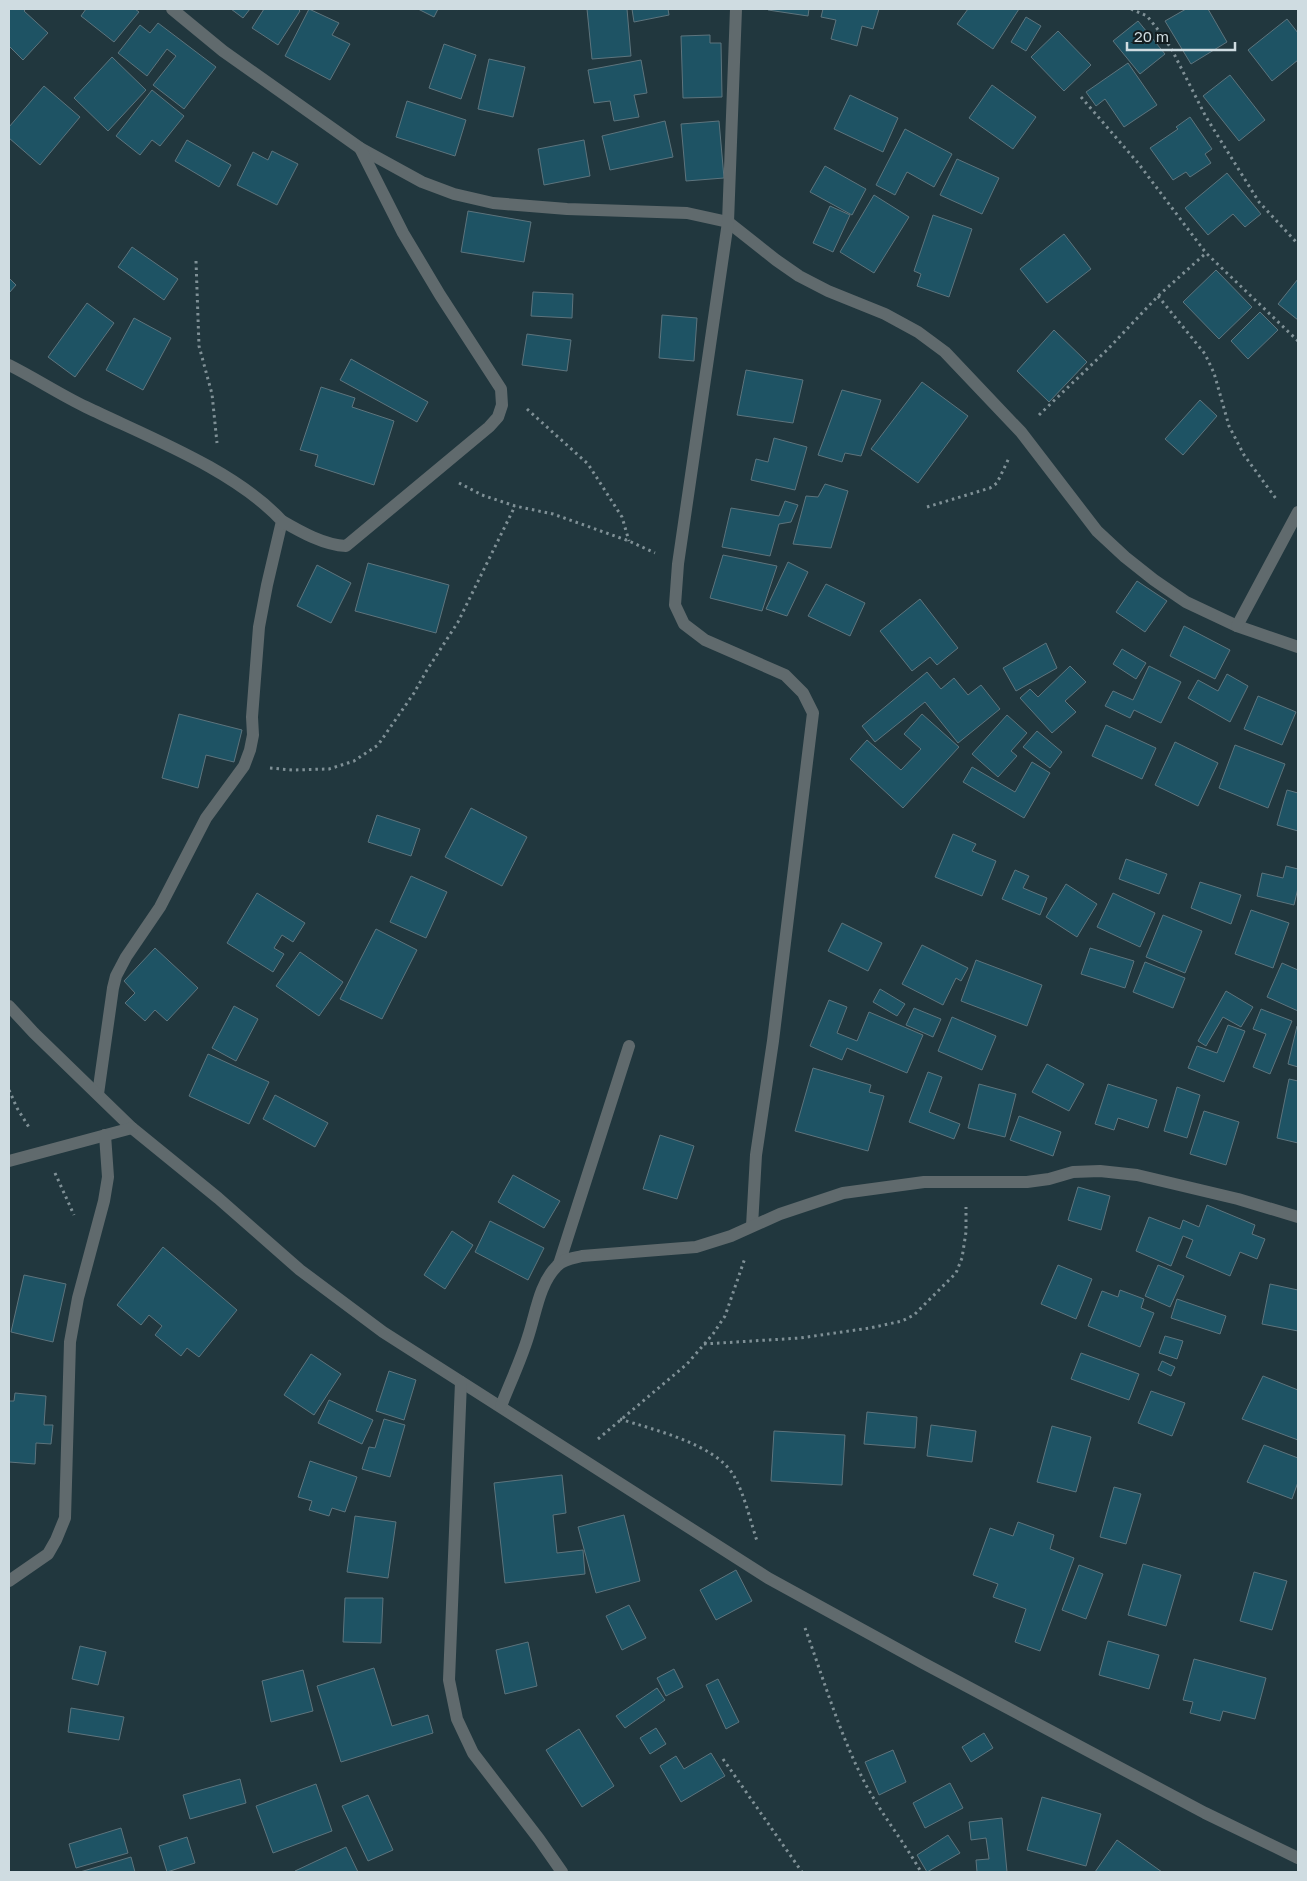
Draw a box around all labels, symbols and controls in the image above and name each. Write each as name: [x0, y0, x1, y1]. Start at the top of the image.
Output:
scale bar: [1127, 20, 1234, 52]
text: 20 m: [1134, 27, 1169, 45]

